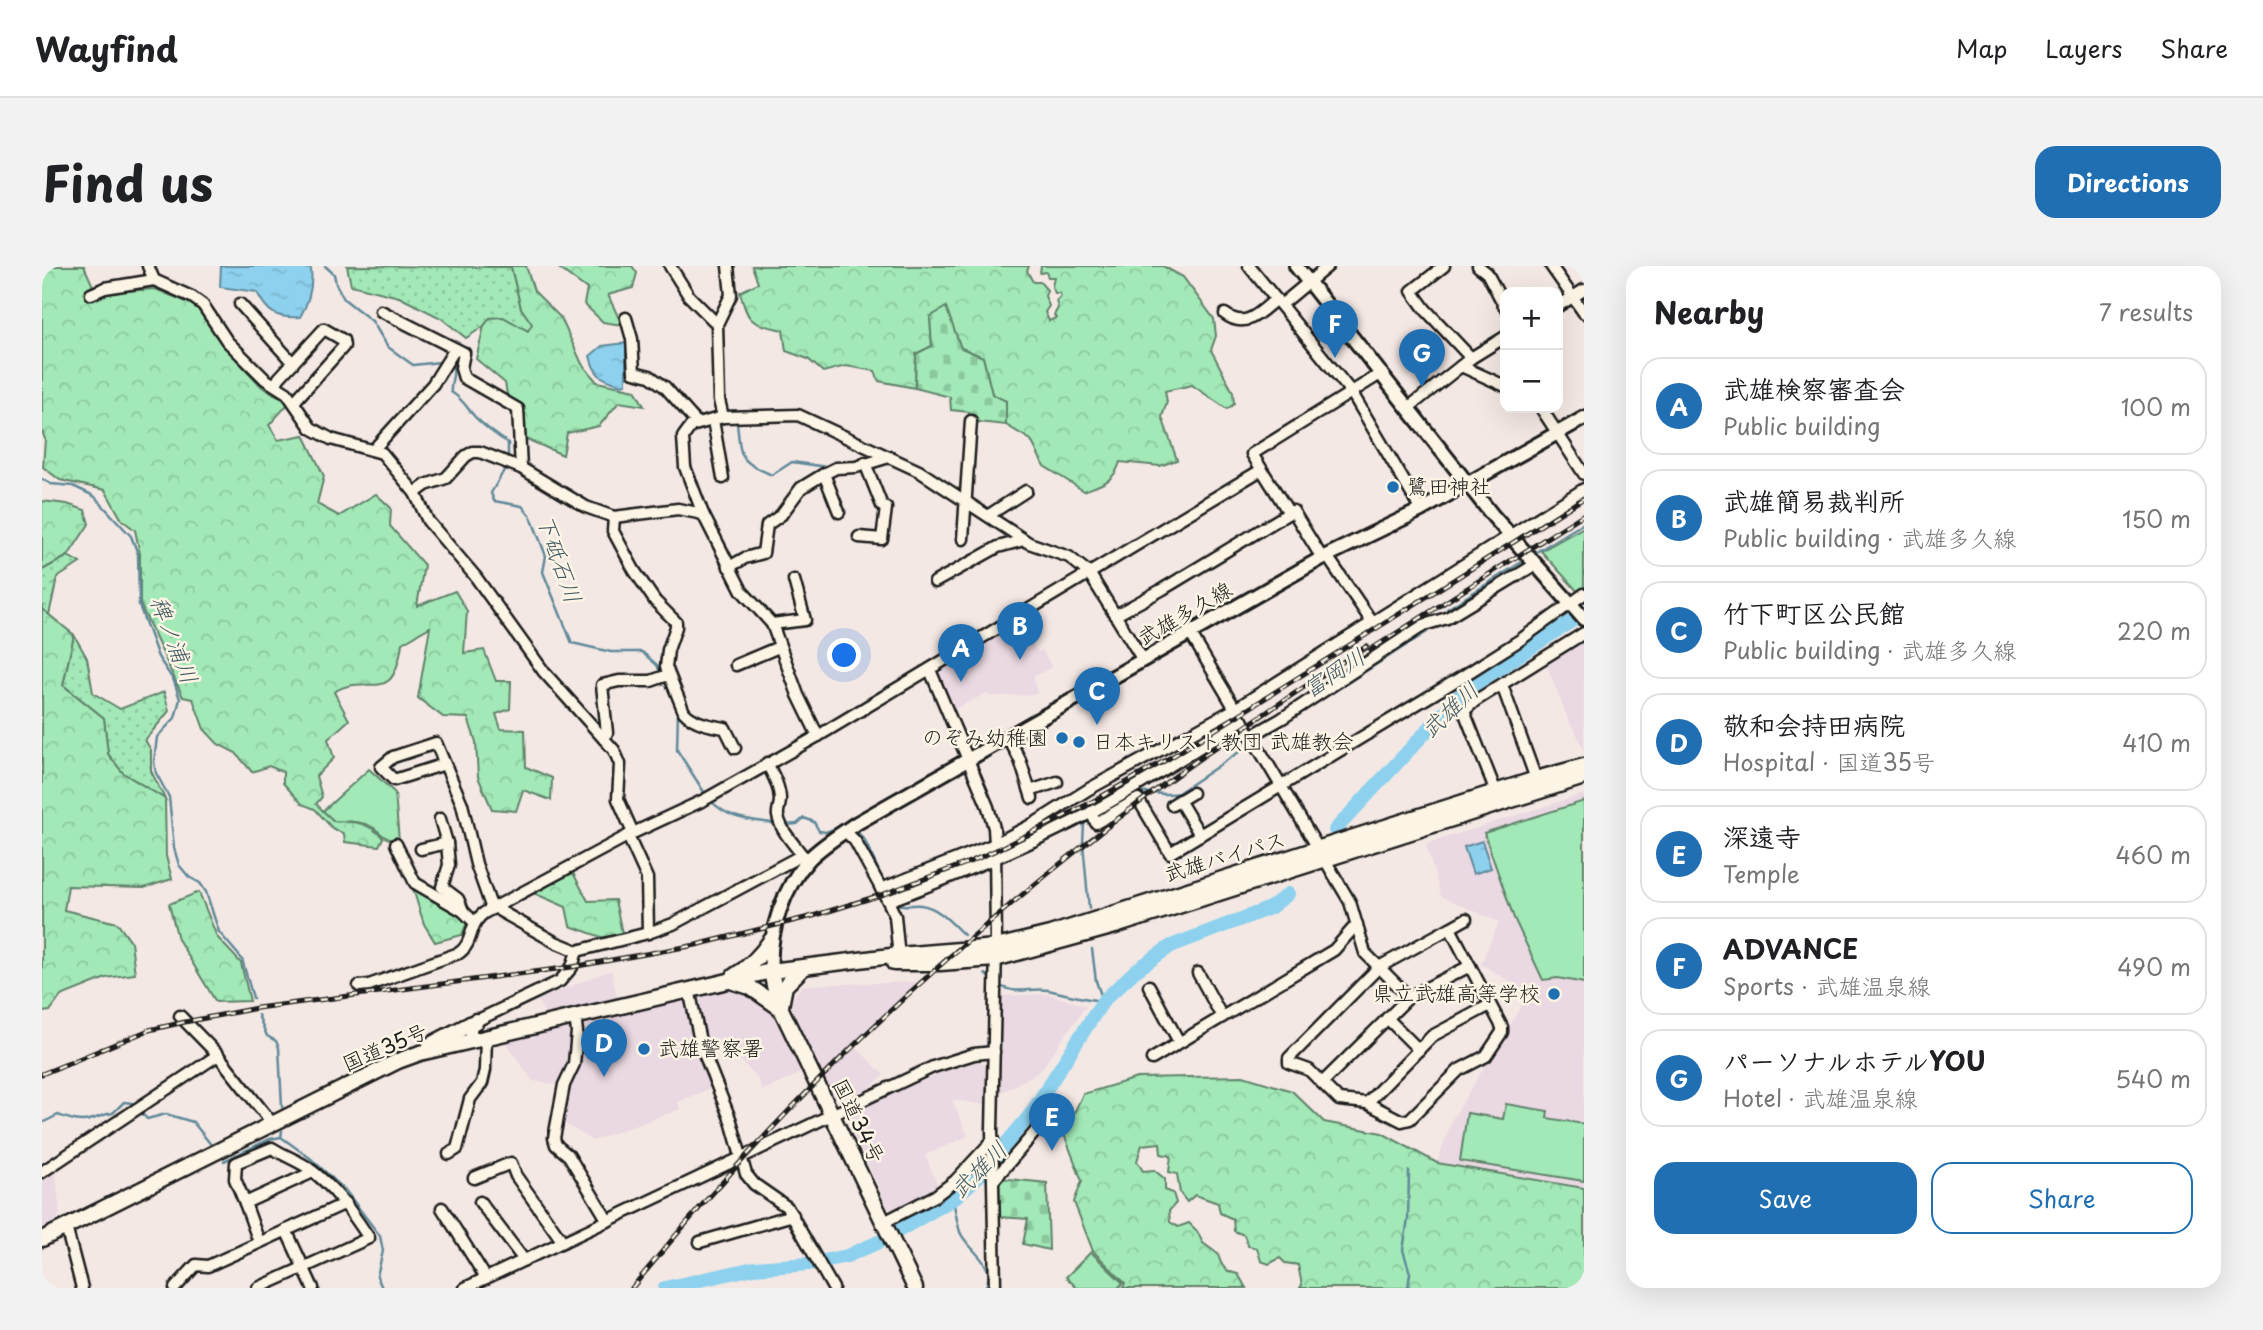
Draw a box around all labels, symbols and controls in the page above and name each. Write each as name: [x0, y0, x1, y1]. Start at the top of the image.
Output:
text: Wayfind: [35, 23, 178, 73]
text: Map: [1956, 30, 2007, 66]
text: Layers: [2045, 30, 2122, 66]
text: Share: [2160, 30, 2228, 66]
text: Find us: [42, 145, 213, 219]
button: Directions: [2035, 146, 2221, 218]
map controls: [1500, 287, 1563, 413]
button: +: [1500, 287, 1563, 350]
text: Nearby: [1654, 289, 1764, 334]
text: 7 results: [2099, 294, 2193, 329]
pin: F: [1312, 300, 1358, 358]
pin: G: [1399, 329, 1445, 387]
button: −: [1500, 350, 1563, 413]
text: 武雄検察審査会: [1723, 369, 1905, 408]
text: A: [1670, 389, 1688, 424]
text: 100 m: [2121, 389, 2191, 424]
text: Public building: [1723, 408, 1880, 443]
place label: 鷺田神社: [1407, 469, 1491, 501]
marker: 鷺田神社: [1385, 479, 1401, 495]
text: 武雄簡易裁判所: [1723, 481, 1905, 520]
text: B: [1671, 501, 1687, 536]
text: 150 m: [2122, 501, 2191, 536]
water label: 下砥石川: [529, 509, 592, 608]
text: Public building · 武雄多久線: [1723, 520, 2016, 555]
street label: 武雄多久線: [1131, 572, 1237, 652]
water label: 稗ノ浦川: [143, 590, 208, 689]
text: 竹下町区公民館: [1723, 593, 1905, 632]
pin: B: [997, 602, 1043, 660]
text: C: [1670, 613, 1688, 648]
text: 220 m: [2117, 613, 2191, 648]
pin: A: [938, 624, 984, 682]
text: Public building · 武雄多久線: [1723, 632, 2016, 667]
your location: [827, 638, 861, 672]
water label: 富岡川: [1295, 638, 1372, 705]
pin: C: [1074, 667, 1120, 725]
water label: 武雄川: [1412, 673, 1486, 745]
text: 敬和会持田病院: [1723, 705, 1905, 744]
place label: のぞみ幼稚園: [922, 720, 1048, 752]
place label: 日本キリスト教団 武雄教会: [1093, 724, 1354, 756]
text: D: [1670, 725, 1688, 760]
text: 410 m: [2122, 725, 2191, 760]
marker: のぞみ幼稚園: [1054, 730, 1070, 746]
marker: 日本キリスト教団 武雄教会: [1071, 734, 1087, 750]
text: Hospital · 国道35号: [1723, 744, 1935, 779]
text: 深遠寺: [1723, 817, 1801, 856]
street label: 武雄バイパス: [1160, 821, 1289, 889]
text: E: [1672, 837, 1686, 872]
text: 460 m: [2116, 837, 2191, 872]
text: Temple: [1723, 856, 1800, 891]
text: ADVANCE: [1723, 929, 1858, 968]
text: F: [1672, 949, 1686, 984]
text: 490 m: [2117, 949, 2191, 984]
text: Sports · 武雄温泉線: [1723, 968, 1931, 1003]
place label: 県立武雄高等学校: [1372, 976, 1540, 1008]
marker: 県立武雄高等学校: [1546, 986, 1562, 1002]
street label: 国道35号: [337, 1014, 432, 1078]
pin: D: [581, 1019, 627, 1077]
place label: 武雄警察署: [658, 1031, 763, 1063]
marker: 武雄警察署: [636, 1041, 652, 1057]
text: パーソナルホテルYOU: [1723, 1041, 1985, 1080]
text: G: [1670, 1061, 1688, 1096]
text: 540 m: [2115, 1061, 2191, 1096]
street label: 国道34号: [826, 1072, 894, 1168]
text: Hotel · 武雄温泉線: [1723, 1080, 1918, 1115]
pin: E: [1029, 1093, 1075, 1151]
water label: 武雄川: [941, 1132, 1015, 1206]
button: Save: [1654, 1162, 1917, 1234]
button: Share: [1931, 1162, 2193, 1234]

